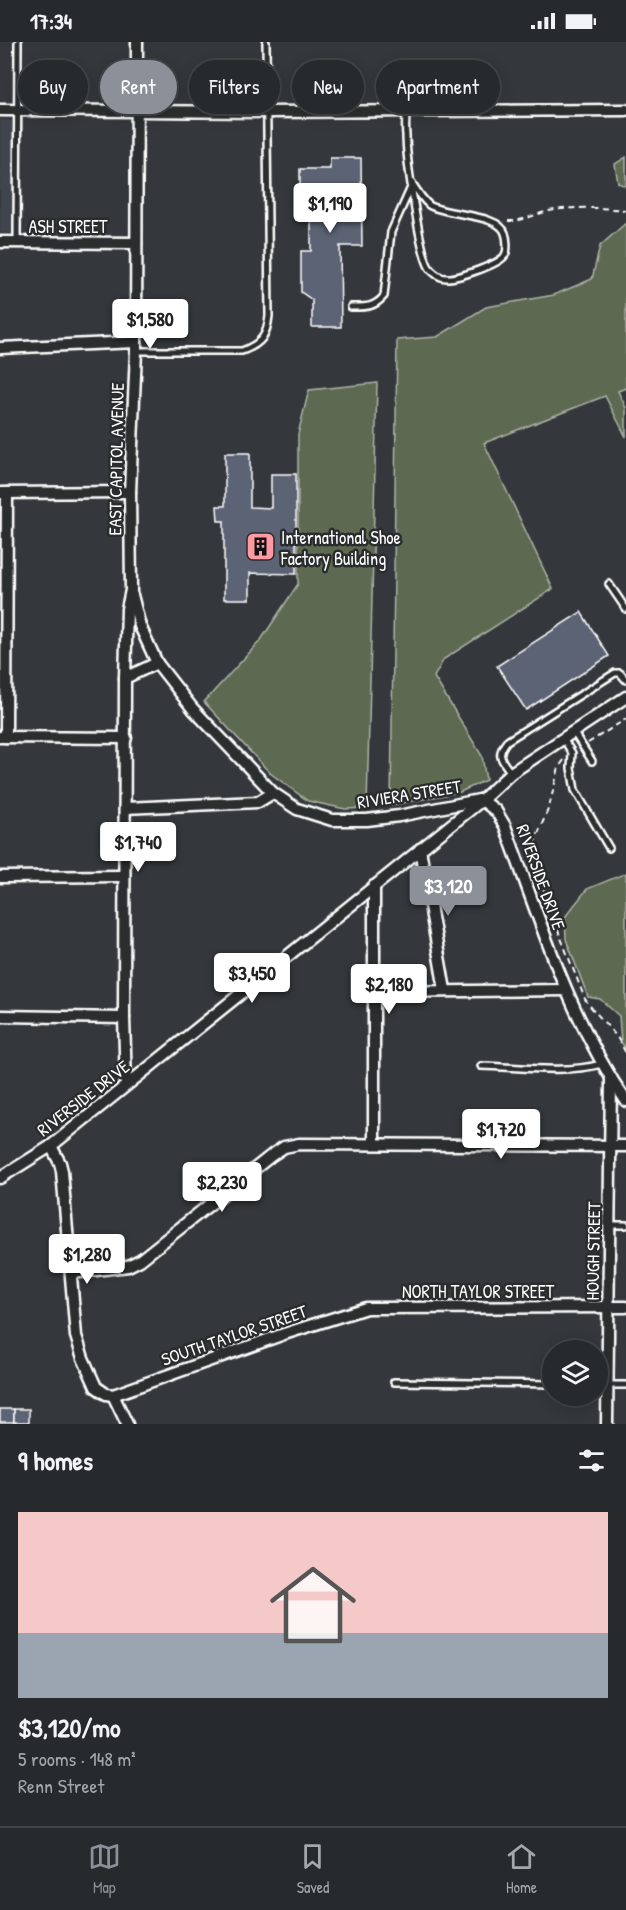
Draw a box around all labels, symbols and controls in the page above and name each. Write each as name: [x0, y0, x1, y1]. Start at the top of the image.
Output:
text: 17:34: [30, 6, 72, 36]
chip: Buy: [18, 60, 88, 114]
chip: Rent: [100, 60, 177, 114]
chip: Filters: [189, 60, 280, 114]
chip: New: [292, 60, 364, 114]
chip: Apartment: [376, 60, 500, 114]
pin: $1,190: [281, 183, 379, 234]
text: $1,190: [308, 189, 353, 216]
street label: ASH STREET: [29, 214, 108, 239]
pin: $1,580: [101, 299, 199, 350]
text: $1,580: [126, 305, 174, 332]
street label: EAST CAPITOL AVENUE: [102, 382, 130, 536]
place label: International Shoe Factory Building: [280, 525, 401, 571]
building icon: International Shoe Factory Building: [244, 531, 276, 563]
street label: RIVIERA STREET: [355, 773, 463, 815]
street label: RIVERSIDE DRIVE: [510, 821, 572, 933]
pin: $1,740: [89, 822, 187, 873]
text: $1,740: [114, 828, 162, 855]
pin: $3,120: [399, 866, 497, 917]
text: $3,120: [424, 872, 472, 899]
pin: $3,450: [203, 953, 301, 1004]
text: $3,450: [228, 959, 276, 986]
pin: $2,180: [340, 964, 438, 1015]
text: $2,180: [365, 970, 413, 997]
street label: RIVERSIDE DRIVE: [32, 1054, 134, 1142]
pin: $1,720: [452, 1109, 550, 1160]
text: $1,720: [476, 1115, 526, 1142]
pin: $2,230: [173, 1162, 271, 1213]
text: $2,230: [197, 1168, 247, 1195]
street label: HOUGH STREET: [580, 1201, 606, 1301]
pin: $1,280: [38, 1234, 136, 1285]
text: $1,280: [63, 1240, 111, 1267]
street label: NORTH TAYLOR STREET: [402, 1279, 555, 1304]
street label: SOUTH TAYLOR STREET: [158, 1298, 311, 1372]
map controls: [542, 1340, 608, 1406]
button: layers: [542, 1340, 608, 1406]
text: 9 homes: [18, 1443, 93, 1478]
icon: filters: [575, 1444, 608, 1477]
icon: home: [259, 1551, 367, 1659]
text: $3,120/mo: [18, 1710, 121, 1745]
text: 5 rooms · 148 m²: [18, 1745, 136, 1772]
text: Renn Street: [18, 1772, 104, 1799]
tab: Map: [88, 1840, 121, 1898]
tab: Saved: [296, 1840, 329, 1898]
tab: Home: [505, 1840, 538, 1898]

